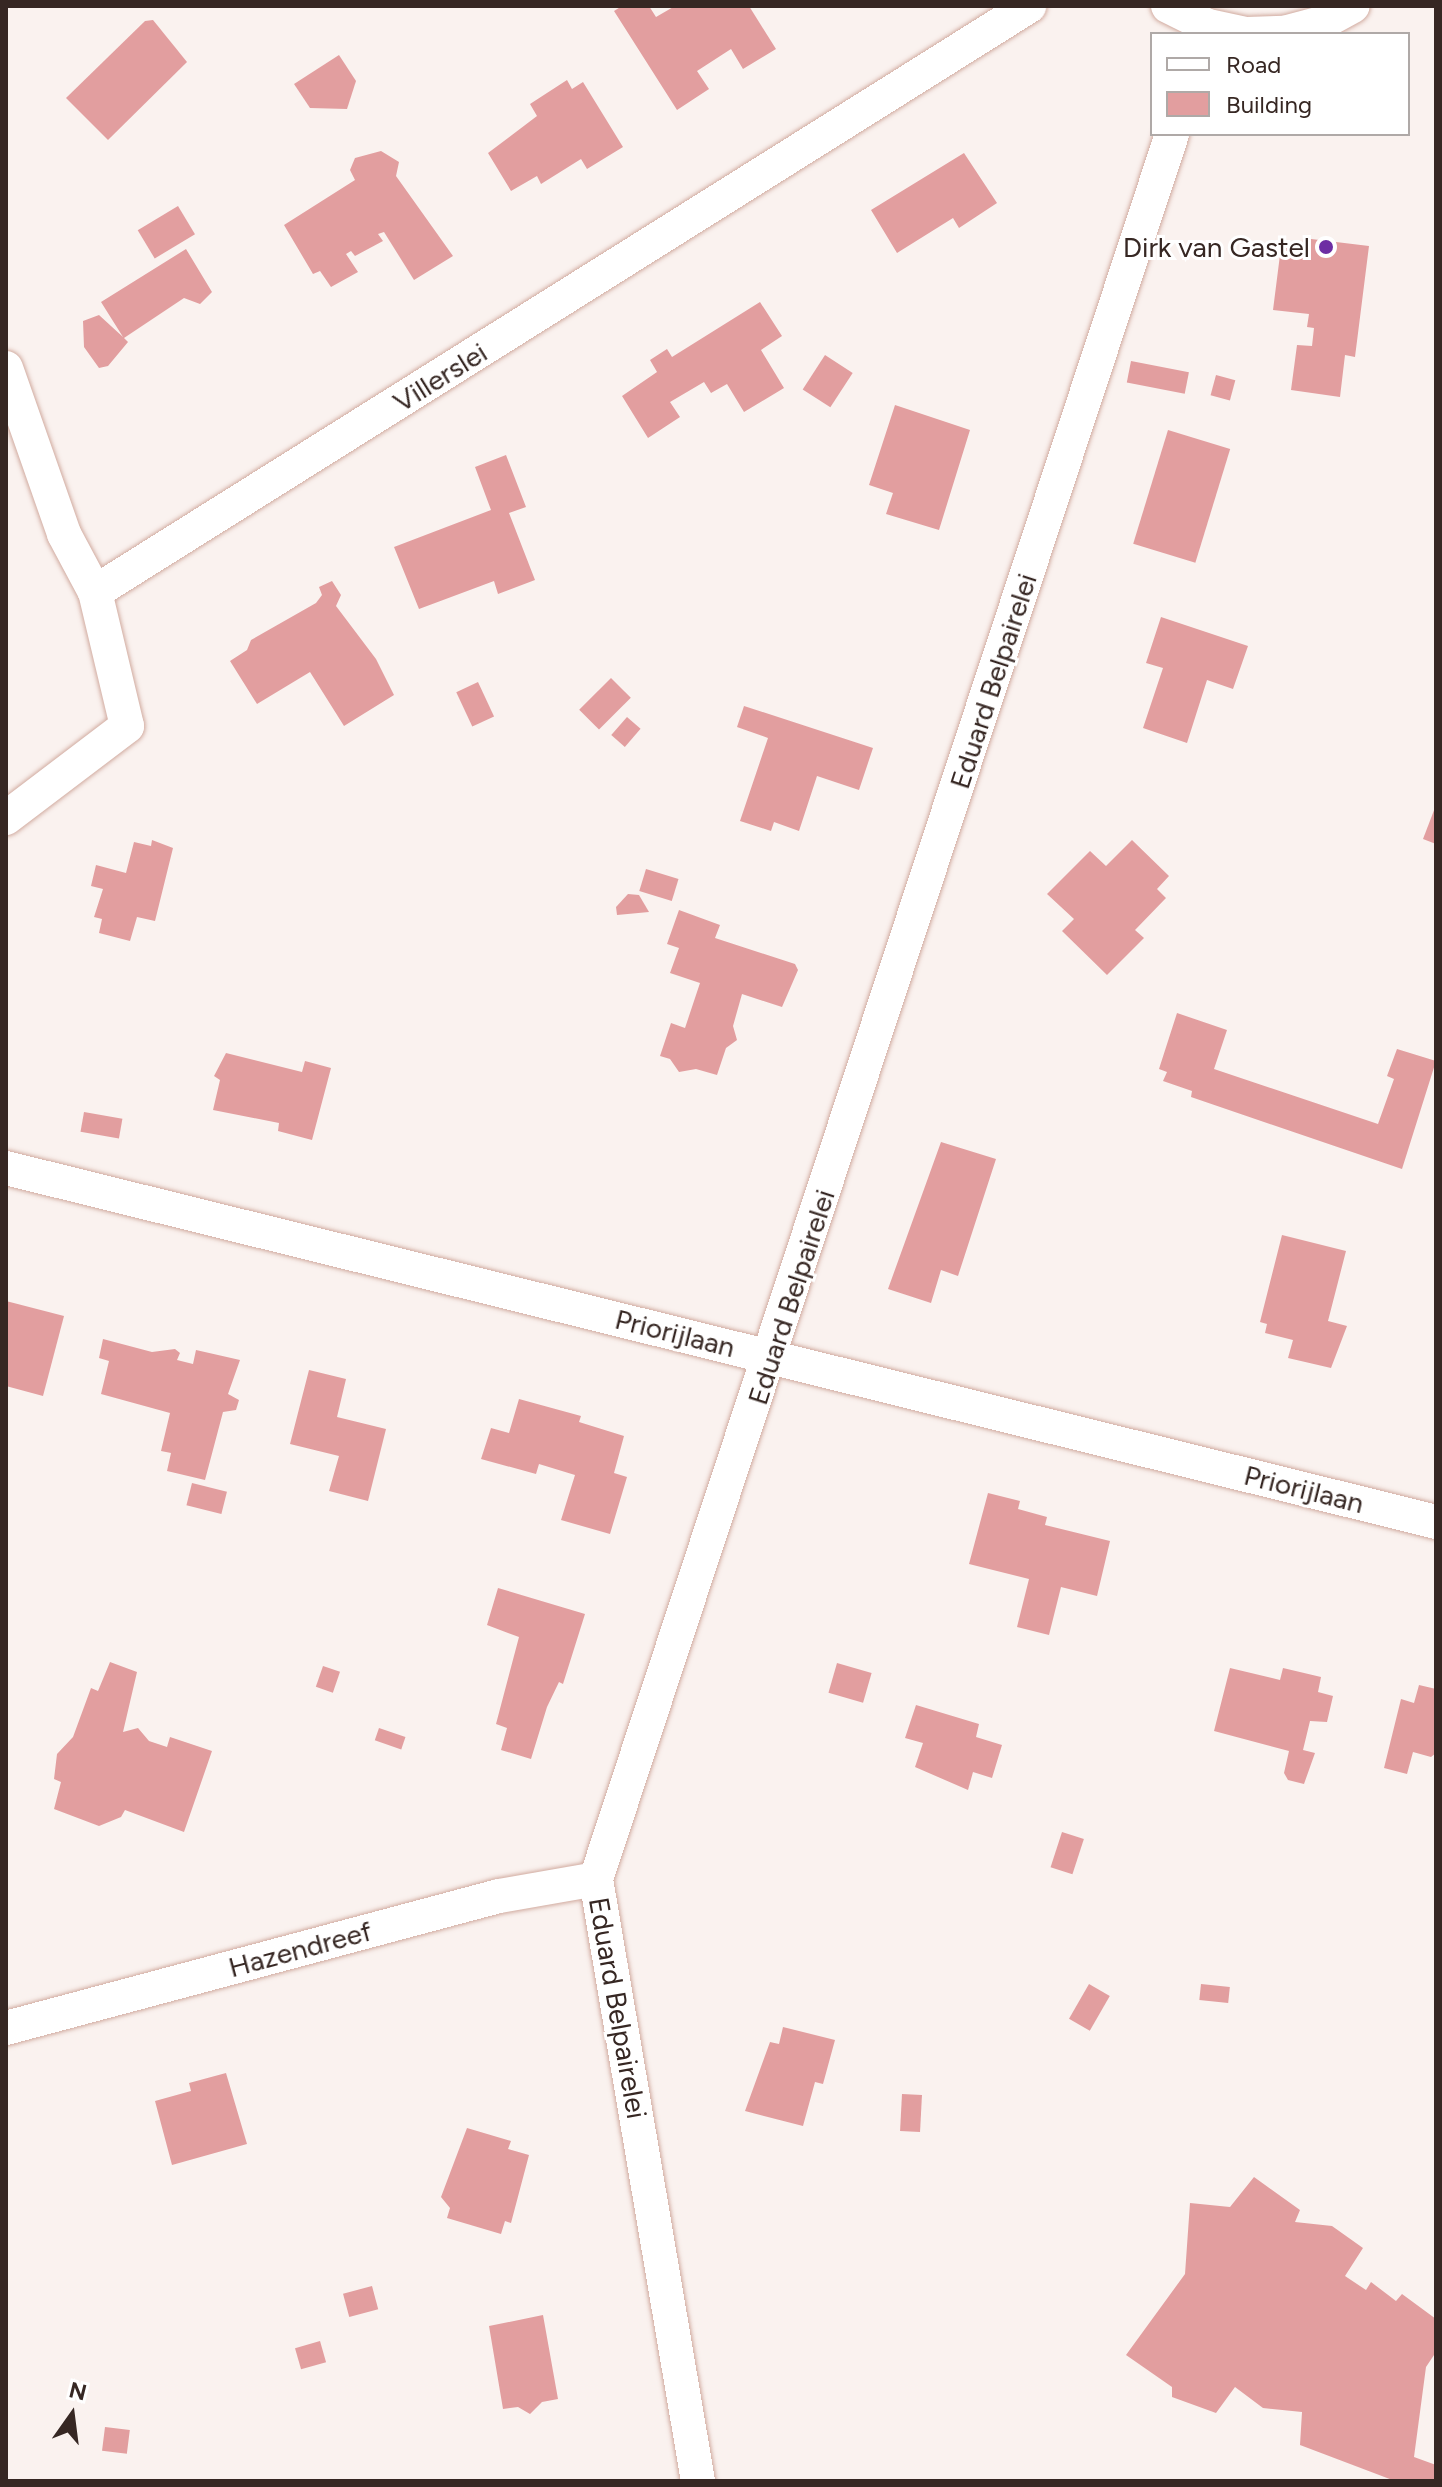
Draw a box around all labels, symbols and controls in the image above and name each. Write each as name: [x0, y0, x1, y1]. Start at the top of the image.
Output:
legend: [1150, 32, 1410, 136]
text: Road: [1226, 50, 1281, 79]
text: Building: [1226, 90, 1312, 119]
place label: Dirk van Gastel: [1123, 230, 1310, 264]
marker: Dirk van Gastel: [1317, 238, 1335, 256]
street label: Villerslei: [387, 335, 493, 419]
street label: Eduard Belpairelei: [942, 569, 1044, 793]
street label: Eduard Belpairelei: [740, 1185, 842, 1409]
street label: Priorijlaan: [612, 1302, 738, 1364]
street label: Priorijlaan: [1241, 1458, 1367, 1520]
street label: Eduard Belpairelei: [582, 1895, 654, 2121]
street label: Hazendreef: [225, 1914, 375, 1984]
north arrow: [32, 2375, 112, 2455]
text: N: [66, 2376, 89, 2406]

